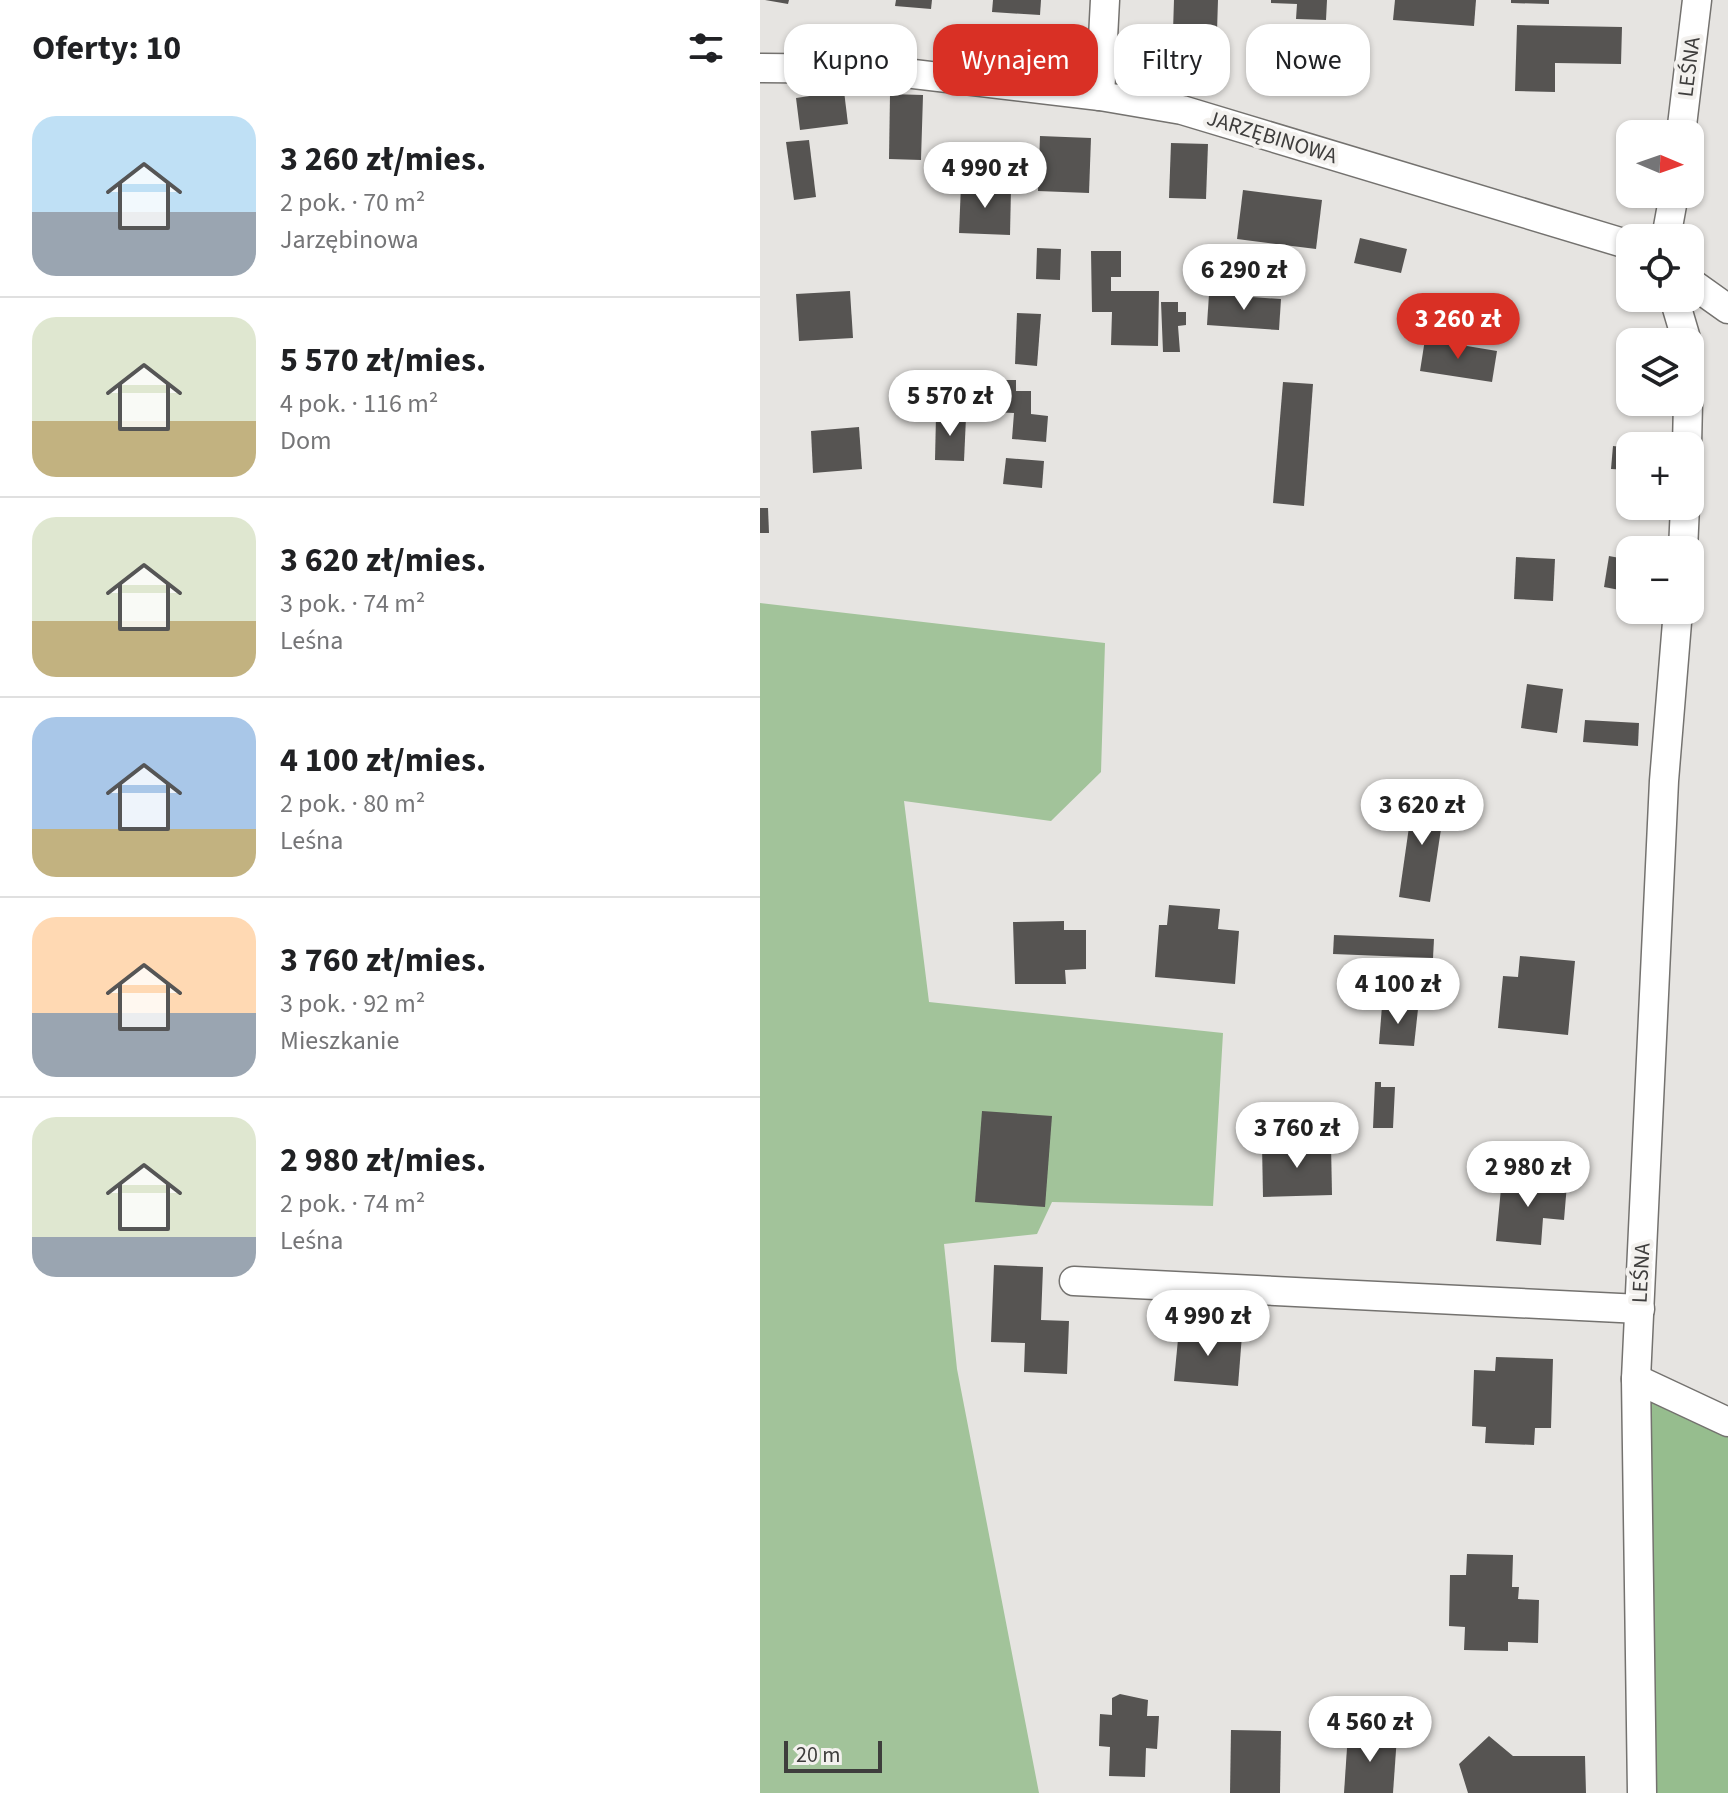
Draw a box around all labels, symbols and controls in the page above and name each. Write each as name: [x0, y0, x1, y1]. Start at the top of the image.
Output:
text: Oferty: 10: [32, 24, 181, 73]
chip: Kupno: [784, 24, 917, 96]
chip: Wynajem: [933, 24, 1098, 96]
chip: Filtry: [1114, 24, 1230, 96]
chip: Nowe: [1246, 24, 1370, 96]
icon: filters: [684, 26, 728, 70]
street label: LEŚNA: [1669, 35, 1709, 99]
street label: JARZĘBINOWA: [1203, 102, 1341, 172]
north arrow: [1616, 120, 1704, 208]
map controls: [1616, 120, 1704, 624]
text: 3 260 zł/mies.: [280, 135, 486, 184]
pin: 4 990 zł: [902, 142, 1068, 210]
icon: home: [96, 148, 192, 244]
text: 4 990 zł: [942, 149, 1028, 186]
text: 2 pok. · 70 m²: [280, 184, 425, 221]
text: Jarzębinowa: [280, 221, 419, 258]
button: locate: [1616, 224, 1704, 312]
pin: 6 290 zł: [1161, 244, 1327, 312]
text: 6 290 zł: [1201, 251, 1287, 288]
pin: 3 260 zł: [1375, 293, 1541, 361]
text: 3 260 zł: [1415, 300, 1501, 337]
button: layers: [1616, 328, 1704, 416]
text: 5 570 zł/mies.: [280, 336, 486, 385]
icon: home: [96, 349, 192, 445]
pin: 5 570 zł: [867, 370, 1033, 438]
text: 5 570 zł: [907, 377, 993, 414]
text: 4 pok. · 116 m²: [280, 385, 438, 422]
text: Dom: [280, 422, 332, 459]
button: +: [1616, 432, 1704, 520]
text: 3 620 zł/mies.: [280, 536, 486, 585]
button: −: [1616, 536, 1704, 624]
icon: home: [96, 549, 192, 645]
text: 3 pok. · 74 m²: [280, 585, 425, 622]
text: Leśna: [280, 622, 343, 659]
text: 4 100 zł/mies.: [280, 736, 486, 785]
icon: home: [96, 749, 192, 845]
pin: 3 620 zł: [1339, 779, 1505, 847]
text: 2 pok. · 80 m²: [280, 785, 425, 822]
text: 3 620 zł: [1379, 786, 1465, 823]
text: Leśna: [280, 822, 343, 859]
text: 3 760 zł/mies.: [280, 936, 486, 985]
icon: home: [96, 949, 192, 1045]
pin: 4 100 zł: [1315, 958, 1481, 1026]
text: 4 100 zł: [1355, 965, 1441, 1002]
text: 3 pok. · 92 m²: [280, 985, 425, 1022]
text: Mieszkanie: [280, 1022, 399, 1059]
pin: 3 760 zł: [1214, 1102, 1380, 1170]
text: 3 760 zł: [1254, 1109, 1340, 1146]
text: 2 980 zł/mies.: [280, 1136, 486, 1185]
pin: 2 980 zł: [1445, 1141, 1611, 1209]
text: 2 980 zł: [1485, 1148, 1571, 1185]
icon: home: [96, 1149, 192, 1245]
text: 2 pok. · 74 m²: [280, 1185, 425, 1222]
text: Leśna: [280, 1222, 343, 1259]
street label: LEŚNA: [1623, 1242, 1659, 1304]
pin: 4 990 zł: [1125, 1290, 1291, 1358]
text: 4 990 zł: [1165, 1297, 1251, 1334]
pin: 4 560 zł: [1287, 1696, 1453, 1764]
text: 4 560 zł: [1327, 1703, 1413, 1740]
scale bar: [784, 1737, 882, 1773]
text: 20 m: [796, 1739, 841, 1771]

